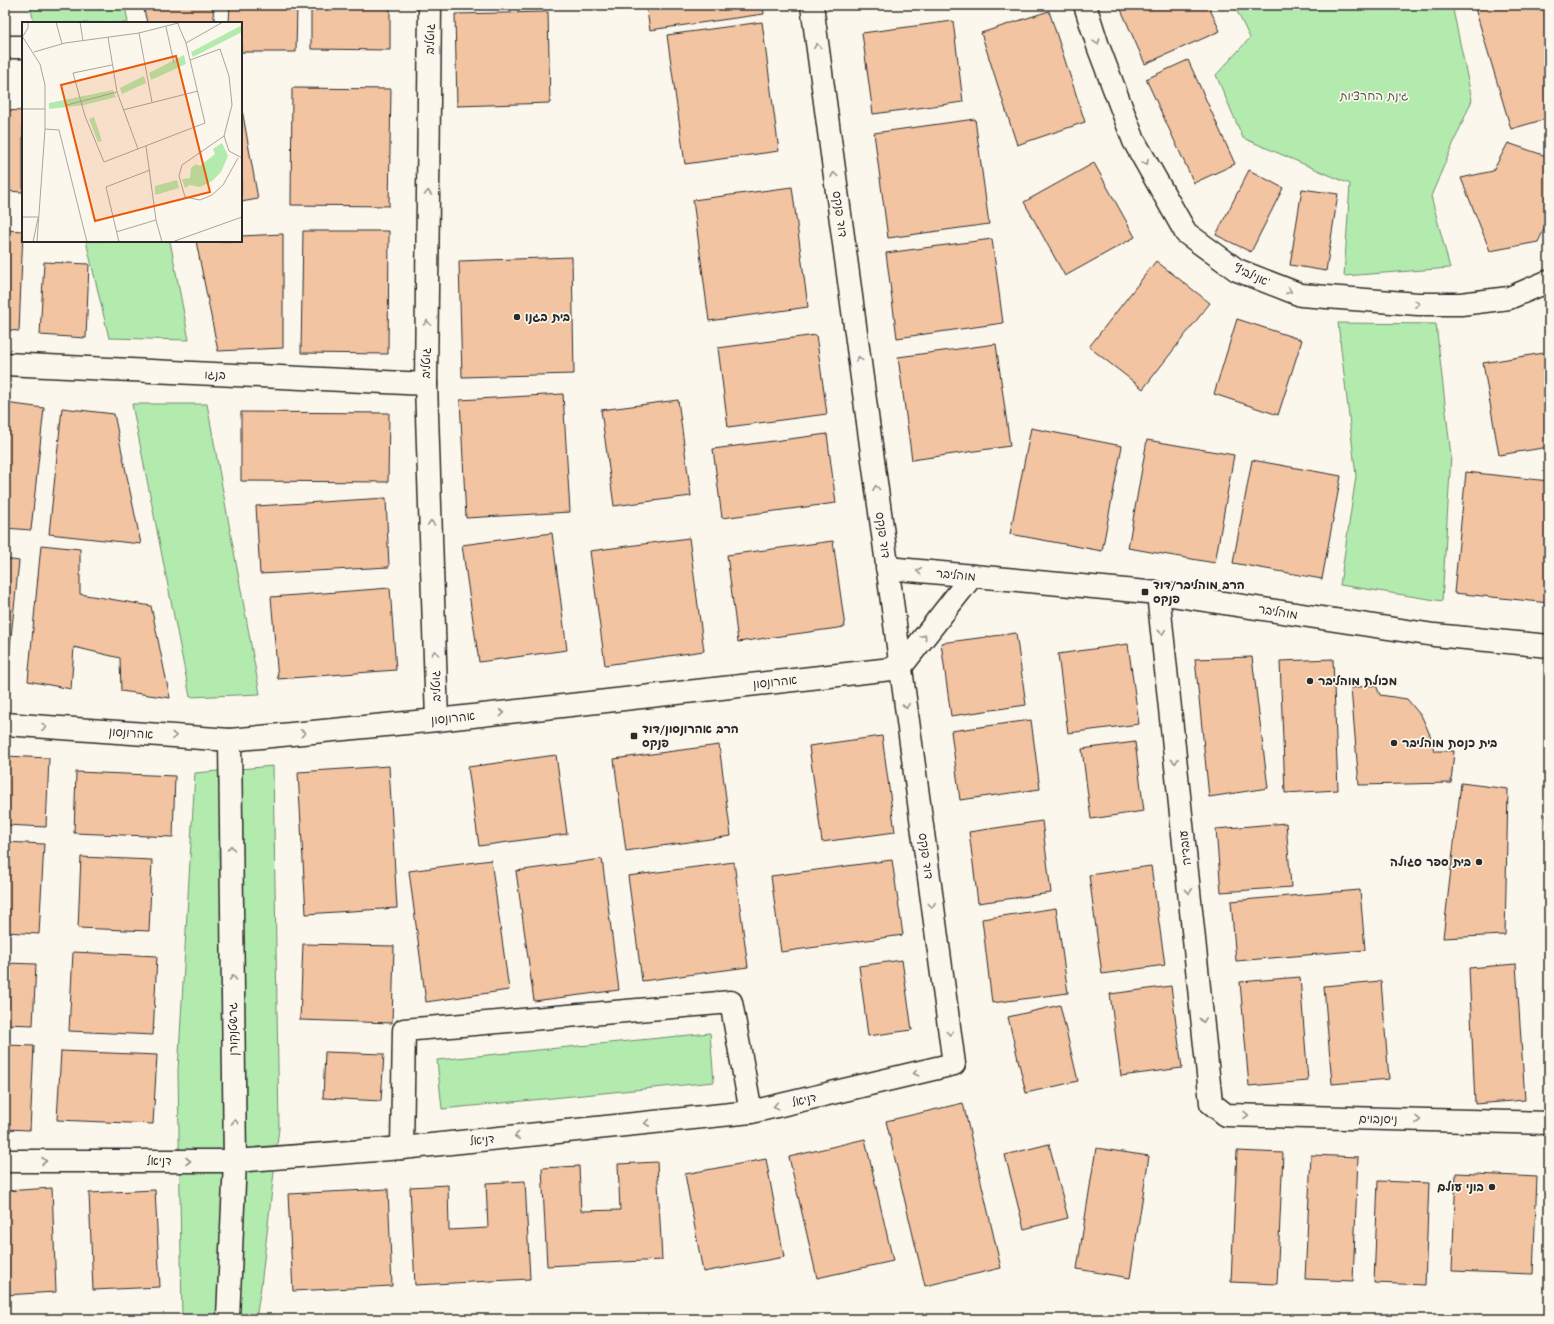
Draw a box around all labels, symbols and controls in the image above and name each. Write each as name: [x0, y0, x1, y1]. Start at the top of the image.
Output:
inset map: [22, 22, 242, 242]
street label: גוטליב: [423, 23, 437, 55]
one-way arrow: [1092, 39, 1101, 46]
one-way arrow: [813, 43, 822, 49]
park label: גינת החרציות: [1339, 89, 1408, 103]
one-way arrow: [1141, 158, 1148, 165]
one-way arrow: [830, 172, 839, 178]
one-way arrow: [424, 190, 432, 196]
street label: דוד פנקס: [830, 190, 850, 238]
street label: אנילביץ': [1232, 261, 1272, 289]
one-way arrow: [1285, 286, 1292, 294]
one-way arrow: [1414, 299, 1420, 308]
place label: בית בגנו: [525, 310, 570, 324]
marker: בית בגנו: [512, 312, 522, 322]
one-way arrow: [423, 320, 431, 326]
street label: גוטליב: [419, 347, 433, 379]
one-way arrow: [855, 356, 864, 362]
street label: בנגו: [204, 368, 226, 382]
one-way arrow: [872, 485, 881, 491]
street label: דוד פנקס: [873, 511, 893, 559]
one-way arrow: [426, 520, 435, 526]
street label: מוהליבר: [936, 566, 976, 584]
one-way arrow: [916, 567, 922, 576]
place label: הרב מוהליבר/דוד פנקס: [1153, 578, 1245, 606]
marker: הרב מוהליבר/דוד פנקס: [1140, 587, 1150, 597]
street label: מוהליבר: [1257, 602, 1299, 622]
one-way arrow: [1157, 629, 1166, 635]
one-way arrow: [920, 634, 927, 641]
one-way arrow: [431, 650, 439, 656]
street label: גוטליב: [428, 670, 444, 702]
street label: אהרונסון: [752, 673, 798, 691]
place label: מכולת מוהליבר: [1318, 674, 1397, 688]
marker: מכולת מוהליבר: [1305, 676, 1315, 686]
one-way arrow: [901, 703, 910, 709]
one-way arrow: [499, 708, 505, 717]
street label: אהרונסון: [430, 709, 476, 727]
one-way arrow: [41, 722, 47, 731]
place label: הרב אהרונסון/דוד פנקס: [642, 722, 739, 750]
street label: אהרונסון: [108, 724, 154, 742]
one-way arrow: [300, 729, 306, 738]
marker: הרב אהרונסון/דוד פנקס: [629, 731, 639, 741]
one-way arrow: [171, 732, 177, 741]
place label: בית כנסת מוהליבר: [1402, 736, 1497, 750]
marker: בית כנסת מוהליבר: [1389, 738, 1399, 748]
one-way arrow: [1171, 758, 1180, 764]
street label: עובדיה: [1176, 830, 1194, 866]
street label: דוד פנקס: [916, 832, 936, 880]
one-way arrow: [227, 845, 235, 851]
place label: בית ספר סגולה: [1390, 855, 1471, 869]
marker: בית ספר סגולה: [1474, 857, 1484, 867]
one-way arrow: [1184, 888, 1193, 894]
one-way arrow: [927, 902, 936, 908]
one-way arrow: [229, 975, 237, 981]
street label: גרשטנקורן: [226, 1002, 240, 1056]
one-way arrow: [1198, 1017, 1207, 1023]
one-way arrow: [945, 1030, 954, 1037]
one-way arrow: [913, 1069, 919, 1077]
street label: דניאל: [790, 1090, 818, 1110]
one-way arrow: [772, 1102, 779, 1110]
one-way arrow: [1243, 1111, 1249, 1120]
street label: ניסנבוים: [1359, 1112, 1397, 1126]
one-way arrow: [1415, 1116, 1421, 1124]
one-way arrow: [644, 1118, 650, 1127]
one-way arrow: [230, 1119, 239, 1125]
one-way arrow: [514, 1131, 521, 1140]
street label: דניאל: [469, 1132, 495, 1148]
street label: דניאל: [146, 1154, 172, 1168]
one-way arrow: [41, 1157, 47, 1165]
one-way arrow: [185, 1157, 191, 1165]
place label: בוני עולם: [1437, 1180, 1484, 1194]
marker: בוני עולם: [1487, 1182, 1497, 1192]

